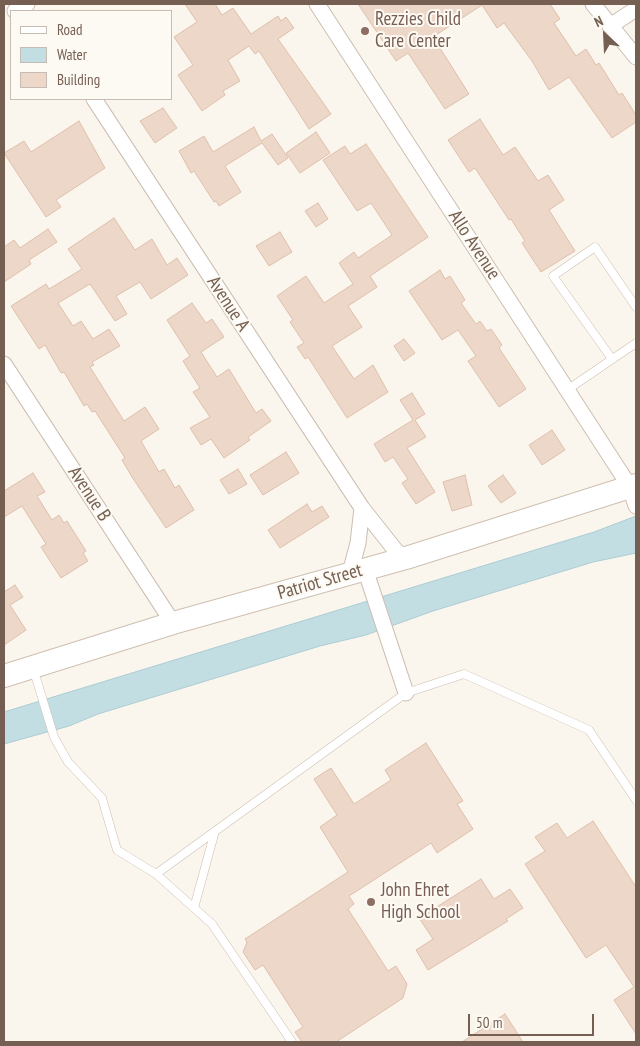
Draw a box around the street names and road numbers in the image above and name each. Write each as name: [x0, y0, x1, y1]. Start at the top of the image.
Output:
street label: Allo Avenue: [443, 206, 505, 284]
street label: Avenue A: [202, 272, 254, 336]
street label: Avenue B: [63, 462, 115, 526]
street label: Patriot Street: [275, 559, 365, 605]

